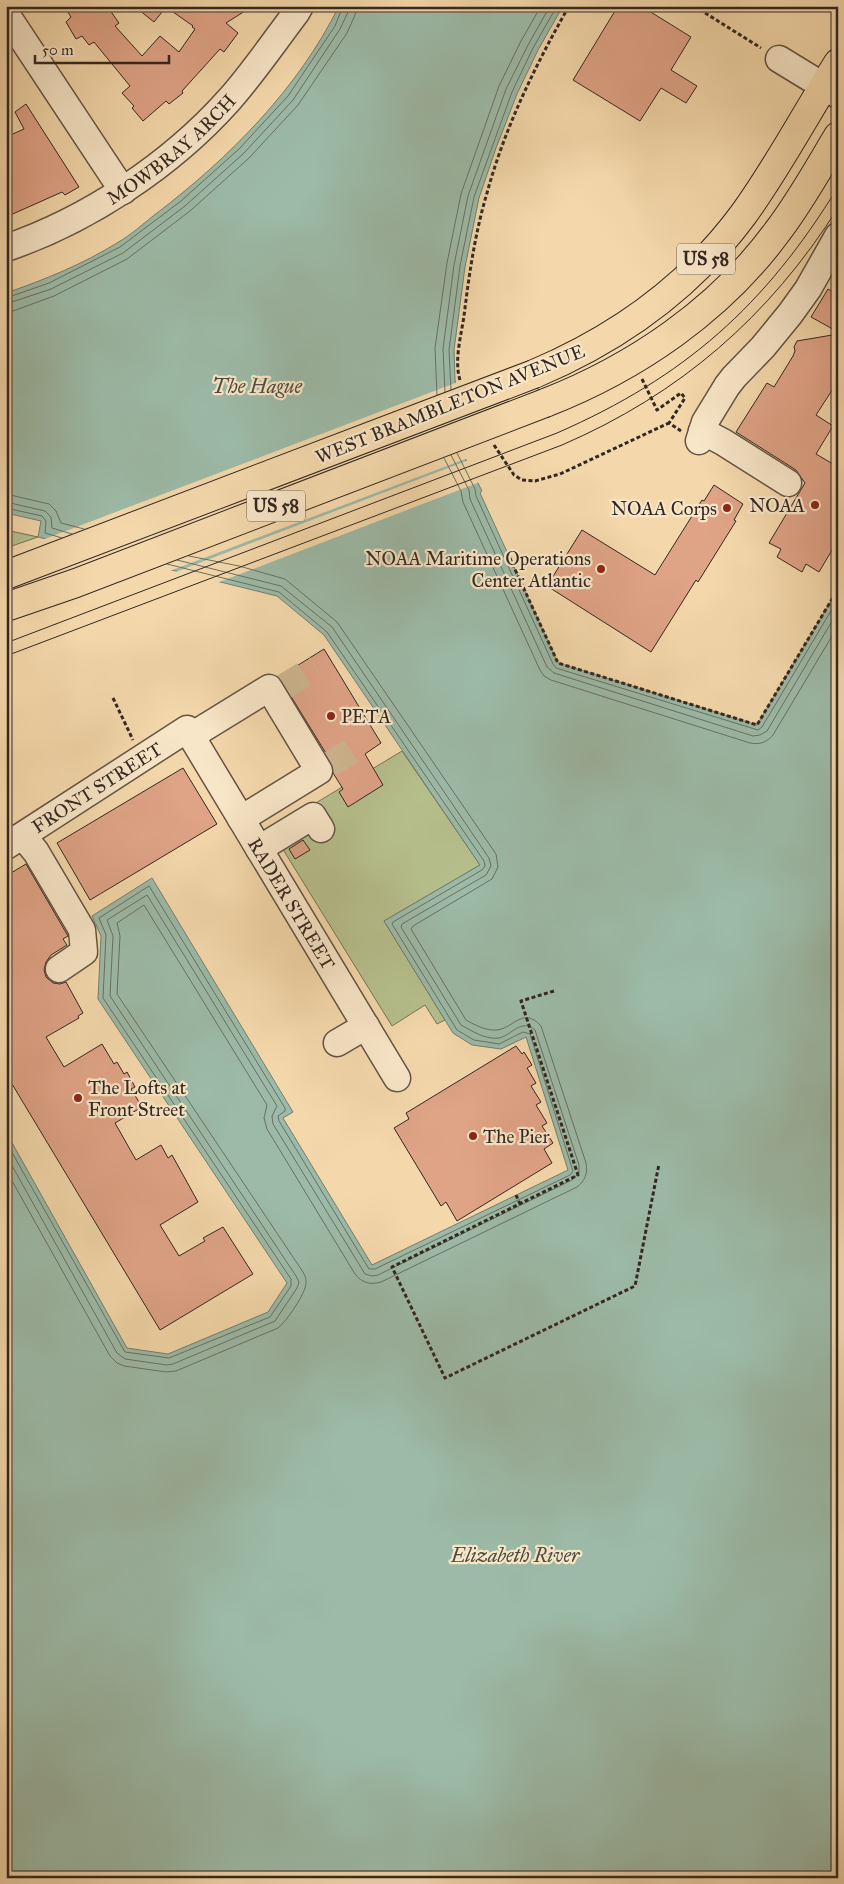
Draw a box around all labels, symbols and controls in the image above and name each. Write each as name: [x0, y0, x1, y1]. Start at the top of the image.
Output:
scale bar: [35, 32, 169, 64]
text: 50 m: [42, 41, 74, 59]
street label: MOWBRAY ARCH: [102, 89, 240, 209]
road number: US 58: [677, 243, 735, 274]
street label: WEST BRAMBLETON AVENUE: [312, 339, 588, 469]
water label: The Hague: [212, 374, 302, 398]
road number: US 58: [247, 491, 305, 522]
place label: NOAA: [749, 494, 805, 517]
place label: NOAA Corps: [611, 497, 717, 520]
marker: NOAA: [809, 499, 821, 511]
marker: NOAA Corps: [721, 502, 733, 514]
place label: NOAA Maritime Operations Center Atlantic: [366, 547, 591, 592]
marker: NOAA Maritime Operations Center Atlantic: [595, 563, 607, 575]
place label: PETA: [341, 705, 391, 728]
marker: PETA: [325, 710, 337, 722]
street label: FRONT STREET: [27, 737, 166, 838]
street label: RADER STREET: [243, 833, 340, 973]
place label: The Lofts at Front Street: [88, 1076, 186, 1121]
marker: The Lofts at Front Street: [72, 1092, 84, 1104]
place label: The Pier: [483, 1125, 550, 1148]
marker: The Pier: [467, 1130, 479, 1142]
water label: Elizabeth River: [450, 1543, 581, 1567]

